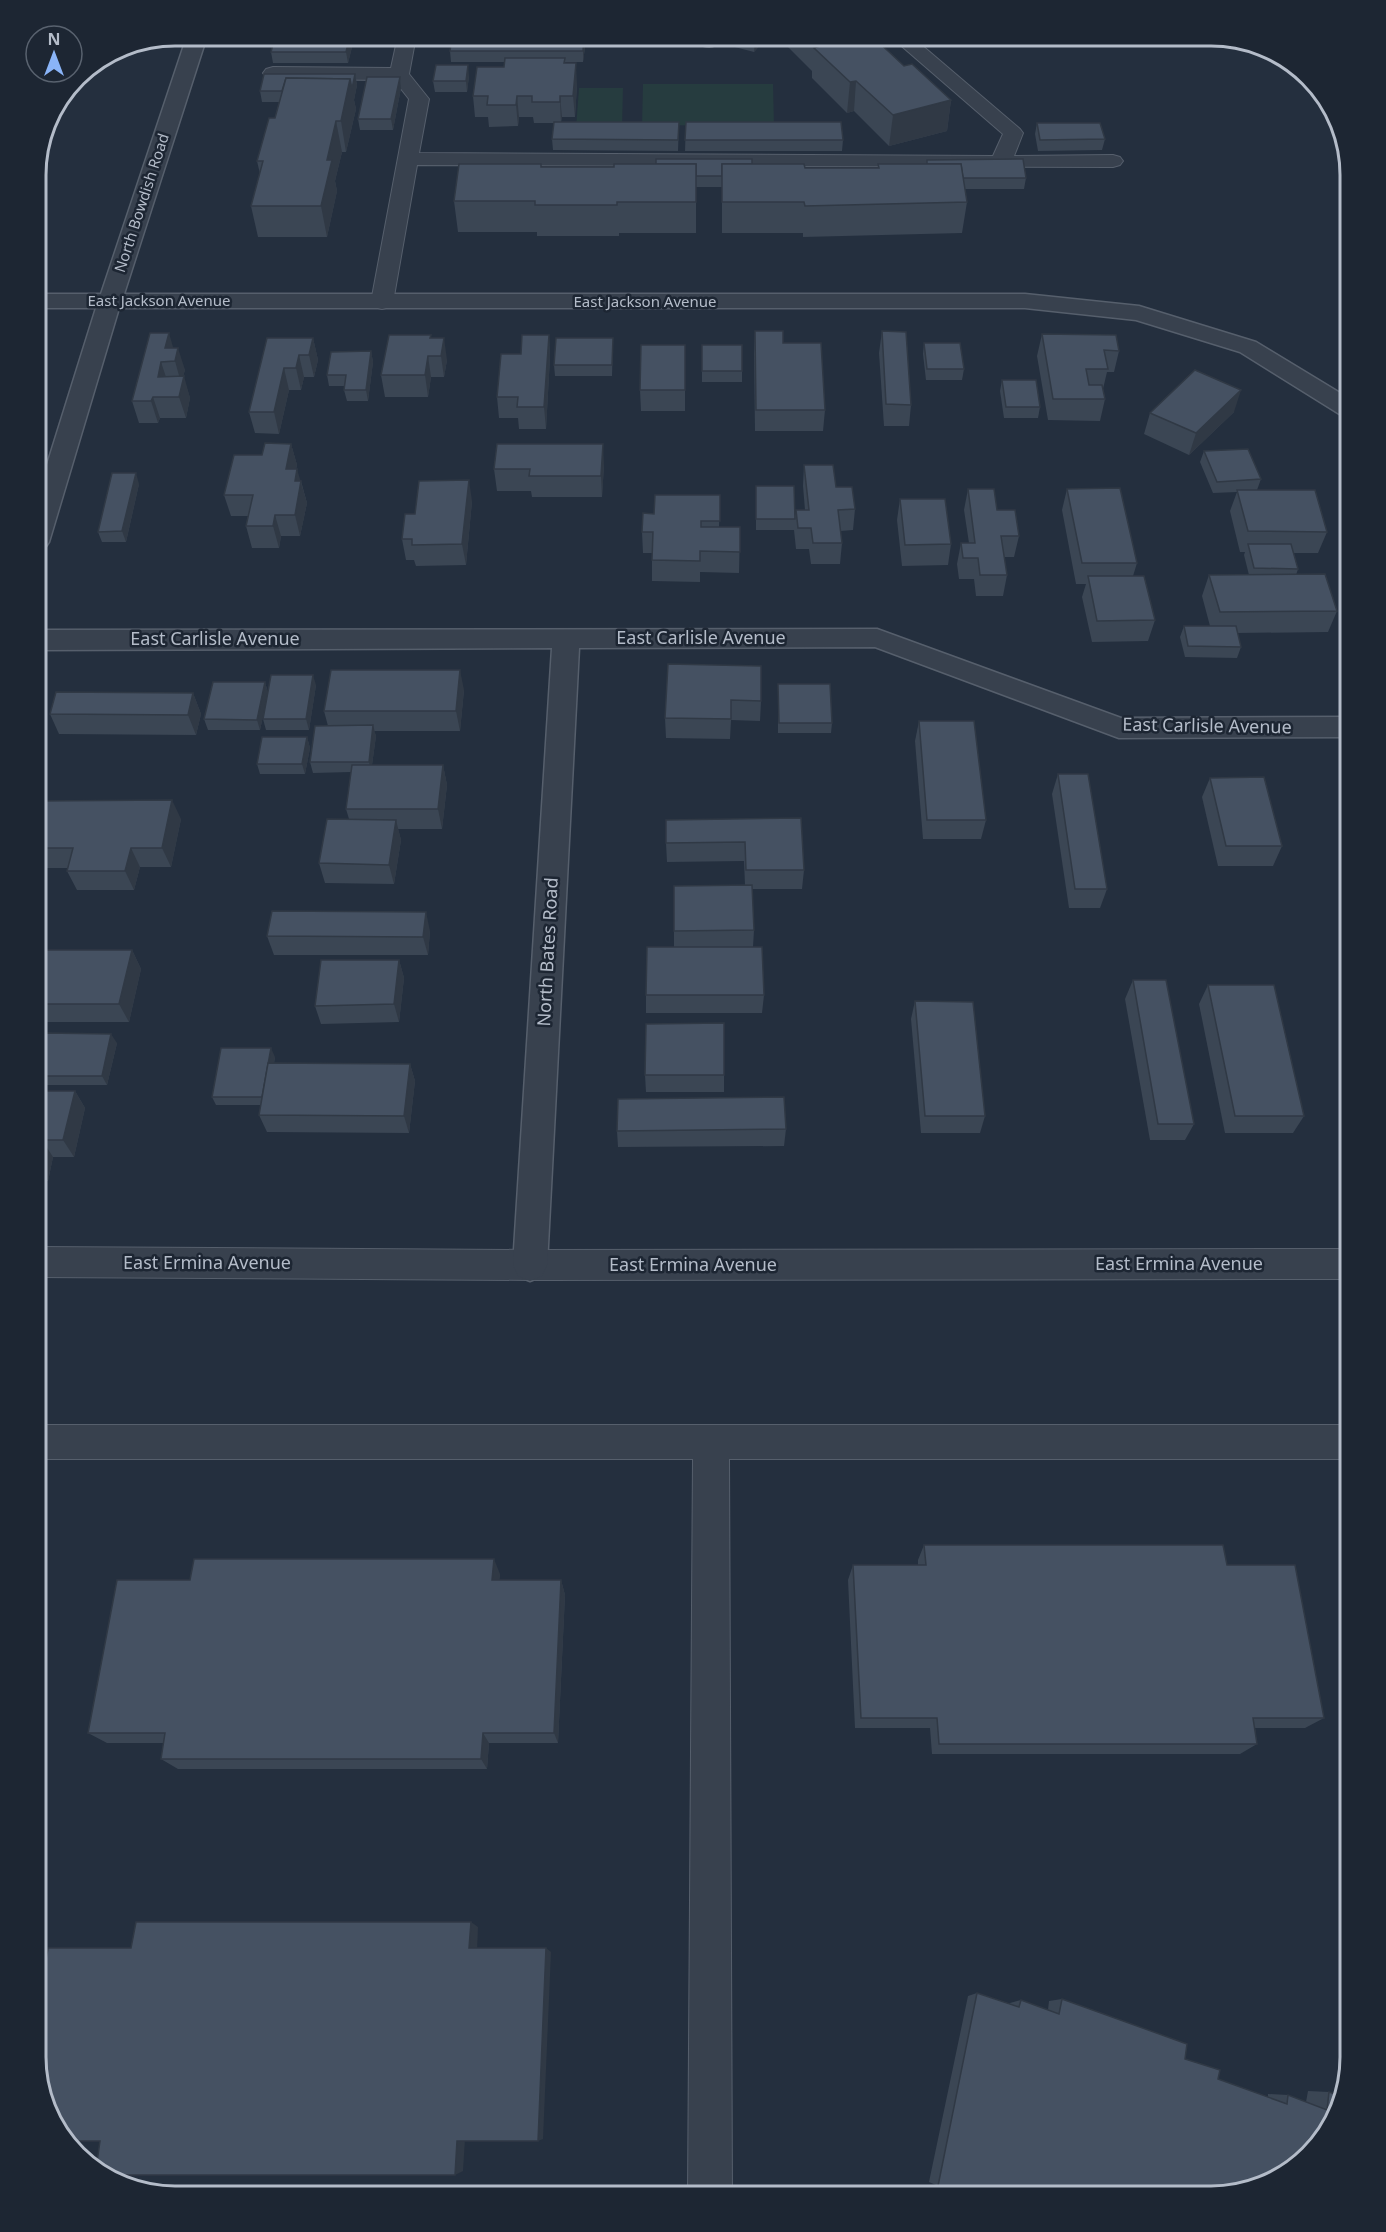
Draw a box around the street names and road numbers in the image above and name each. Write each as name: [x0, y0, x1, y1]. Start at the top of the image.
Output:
street label: North Bowdish Road: [109, 131, 173, 275]
street label: East Jackson Avenue: [87, 290, 231, 310]
street label: East Jackson Avenue: [573, 291, 717, 311]
street label: East Carlisle Avenue: [616, 625, 786, 649]
street label: East Carlisle Avenue: [130, 626, 300, 650]
street label: East Carlisle Avenue: [1122, 712, 1292, 738]
street label: North Bates Road: [531, 877, 563, 1027]
street label: East Ermina Avenue: [123, 1250, 291, 1274]
street label: East Ermina Avenue: [1095, 1251, 1263, 1275]
street label: East Ermina Avenue: [609, 1252, 777, 1276]

